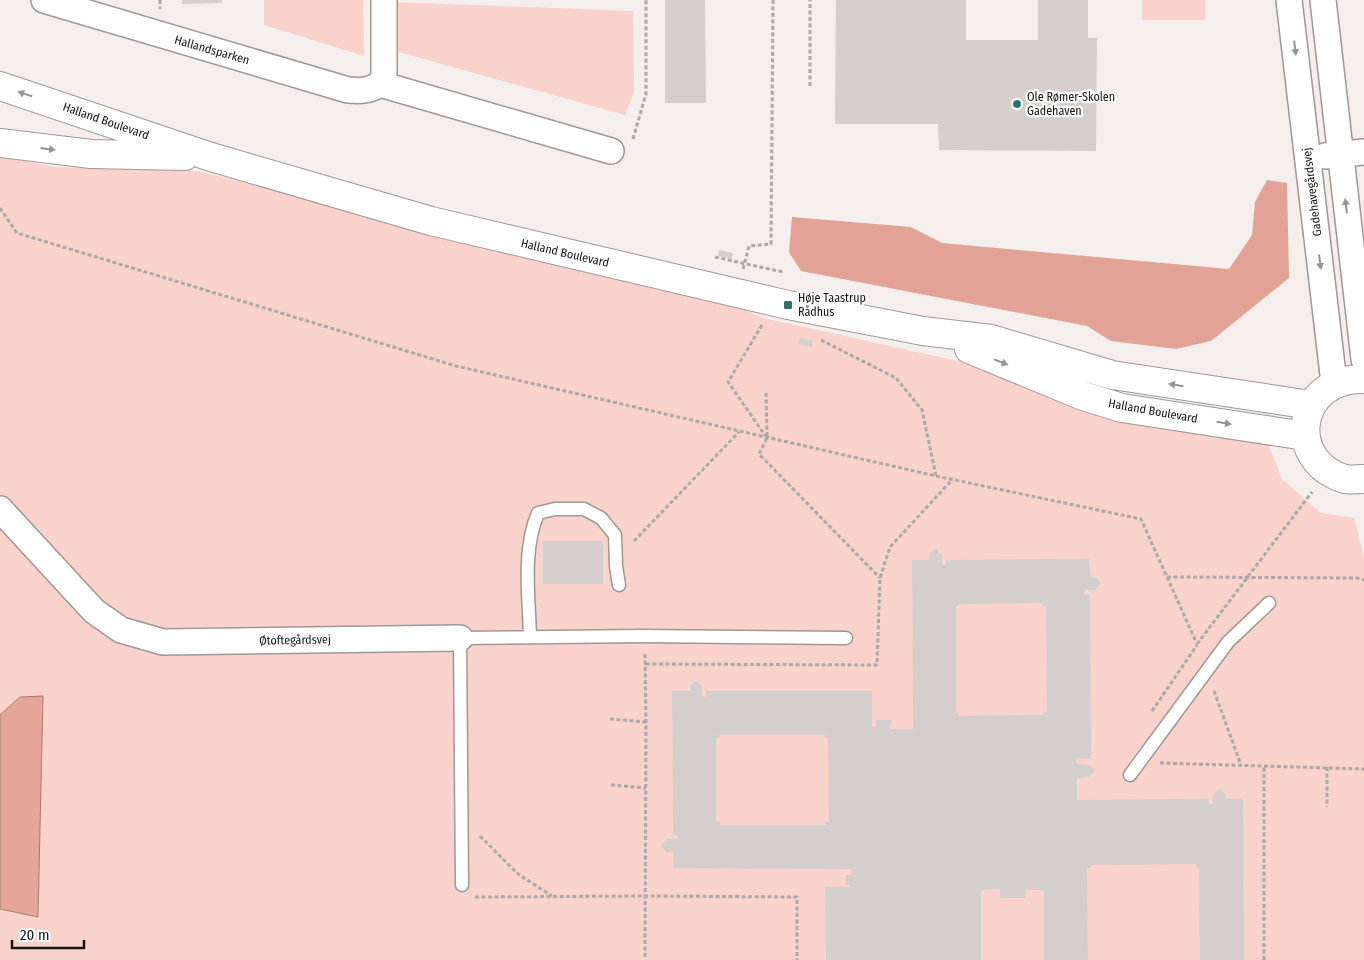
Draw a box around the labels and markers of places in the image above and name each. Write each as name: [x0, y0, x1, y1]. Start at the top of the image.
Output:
place label: Ole Rømer-Skolen Gadehaven: [1027, 90, 1115, 118]
marker: Ole Rømer-Skolen Gadehaven: [1011, 98, 1023, 110]
place label: Høje Taastrup Rådhus: [798, 291, 866, 319]
marker: Høje Taastrup Rådhus: [782, 299, 794, 311]

